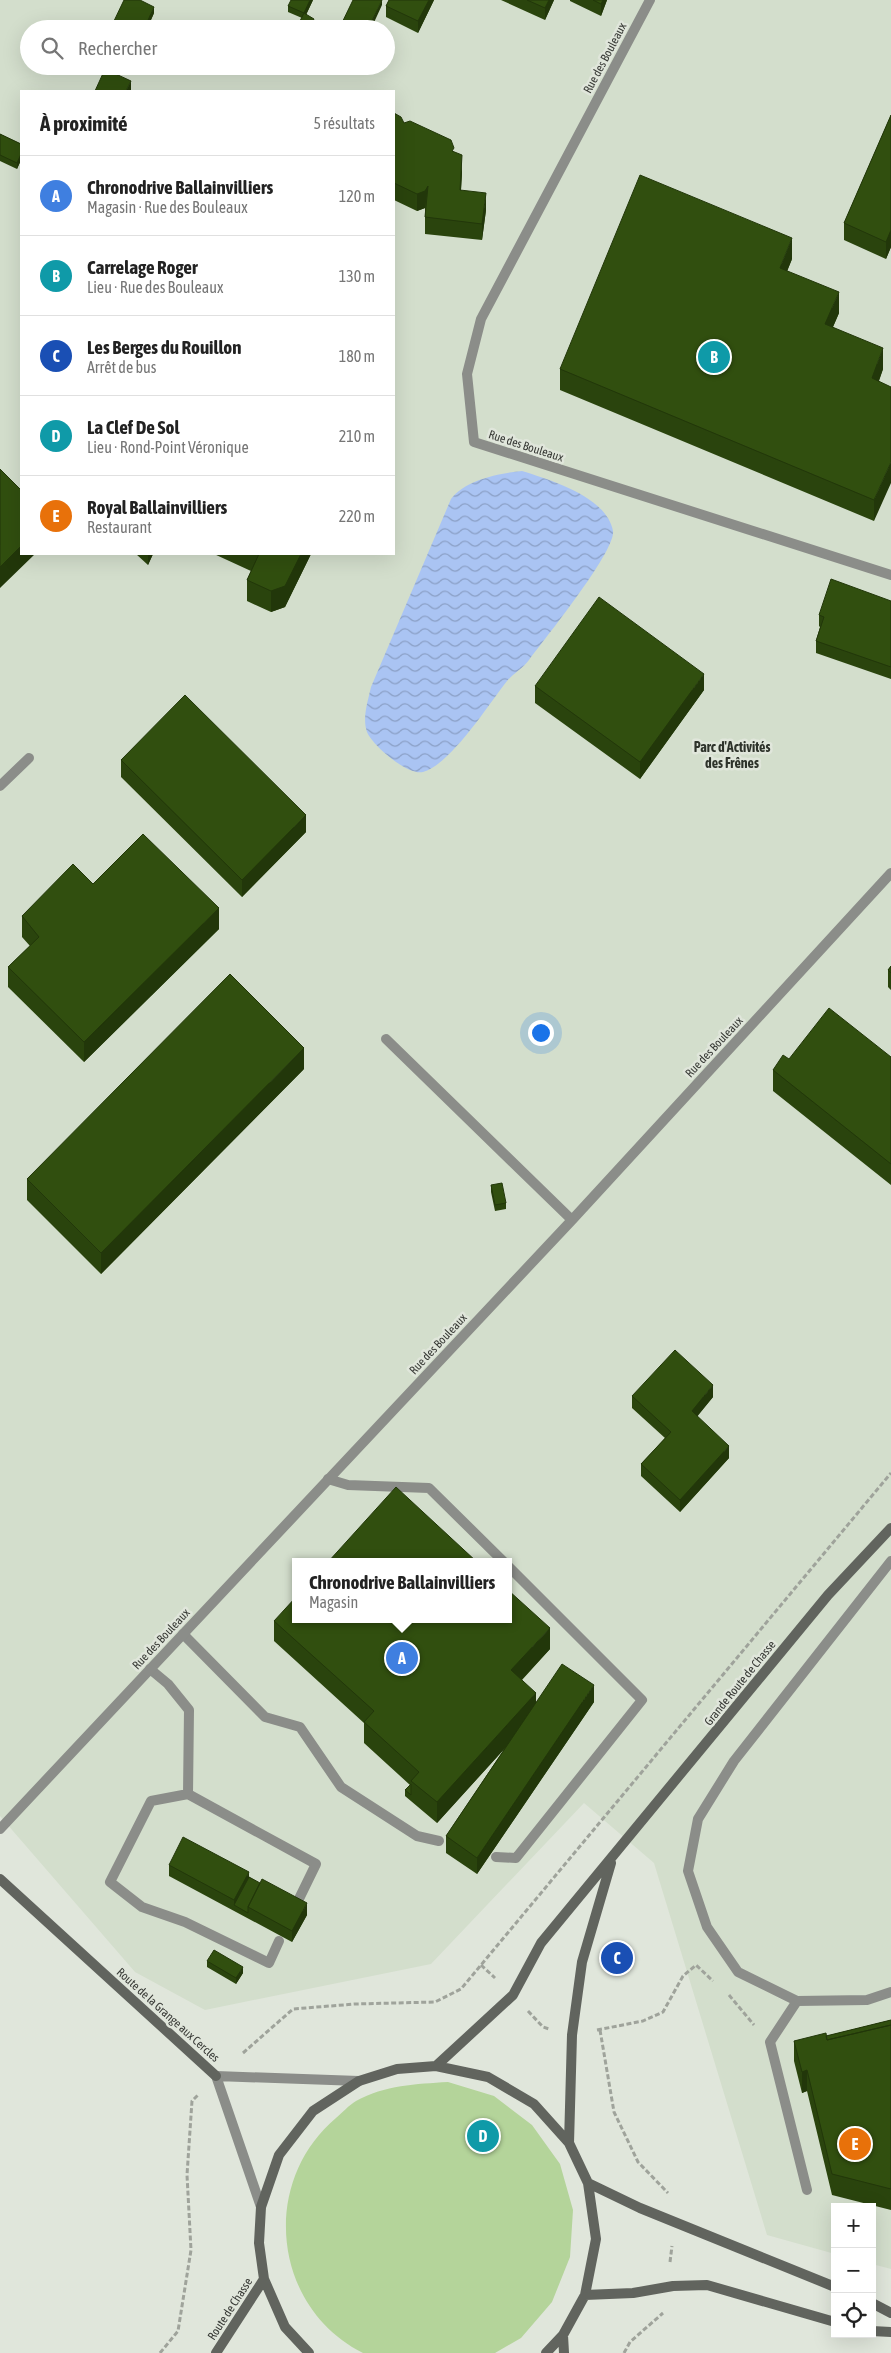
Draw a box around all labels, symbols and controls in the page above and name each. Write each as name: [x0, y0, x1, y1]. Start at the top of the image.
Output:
search box: [20, 20, 395, 75]
street label: Rue des Bouleaux: [581, 20, 630, 96]
icon: search: [38, 34, 66, 62]
text: Rechercher: [78, 37, 157, 59]
text: À proximité: [40, 111, 128, 135]
text: 5 résultats: [313, 114, 375, 132]
text: Chronodrive Ballainvilliers: [87, 176, 273, 198]
text: A: [52, 187, 60, 205]
text: 120 m: [339, 187, 375, 205]
text: Magasin · Rue des Bouleaux: [87, 198, 248, 216]
text: Carrelage Roger: [87, 256, 198, 278]
text: B: [52, 267, 60, 285]
text: 130 m: [339, 267, 375, 285]
text: Lieu · Rue des Bouleaux: [87, 278, 223, 296]
text: Les Berges du Rouillon: [87, 336, 241, 358]
pin: B: [698, 338, 730, 376]
text: C: [52, 347, 60, 365]
text: 180 m: [339, 347, 375, 365]
text: Arrêt de bus: [87, 358, 156, 376]
text: La Clef De Sol: [87, 416, 179, 438]
text: D: [52, 427, 60, 445]
text: 210 m: [339, 427, 375, 445]
street label: Rue des Bouleaux: [487, 427, 565, 465]
text: Lieu · Rond-Point Véronique: [87, 438, 249, 456]
text: Royal Ballainvilliers: [87, 496, 227, 518]
text: E: [53, 507, 59, 525]
text: 220 m: [339, 507, 375, 525]
text: Restaurant: [87, 518, 152, 536]
district label: Parc d'Activités des Frênes: [694, 739, 770, 771]
street label: Rue des Bouleaux: [682, 1014, 746, 1080]
your location: [528, 1020, 554, 1046]
street label: Rue des Bouleaux: [406, 1311, 470, 1377]
popup: [292, 1558, 512, 1623]
text: Chronodrive Ballainvilliers: [309, 1571, 495, 1593]
text: Magasin: [309, 1593, 358, 1611]
street label: Rue des Bouleaux: [129, 1606, 193, 1672]
street label: Grande Route de Chasse: [701, 1638, 779, 1728]
pin: A: [386, 1639, 418, 1677]
pin: C: [601, 1939, 633, 1977]
street label: Route de la Grange aux Cercles: [114, 1965, 222, 2065]
pin: D: [467, 2117, 499, 2155]
pin: E: [839, 2125, 871, 2163]
map controls: [831, 2203, 876, 2338]
button: +: [831, 2203, 876, 2248]
button: −: [831, 2248, 876, 2293]
street label: Route de Chasse: [205, 2275, 255, 2343]
button: locate: [831, 2293, 876, 2338]

